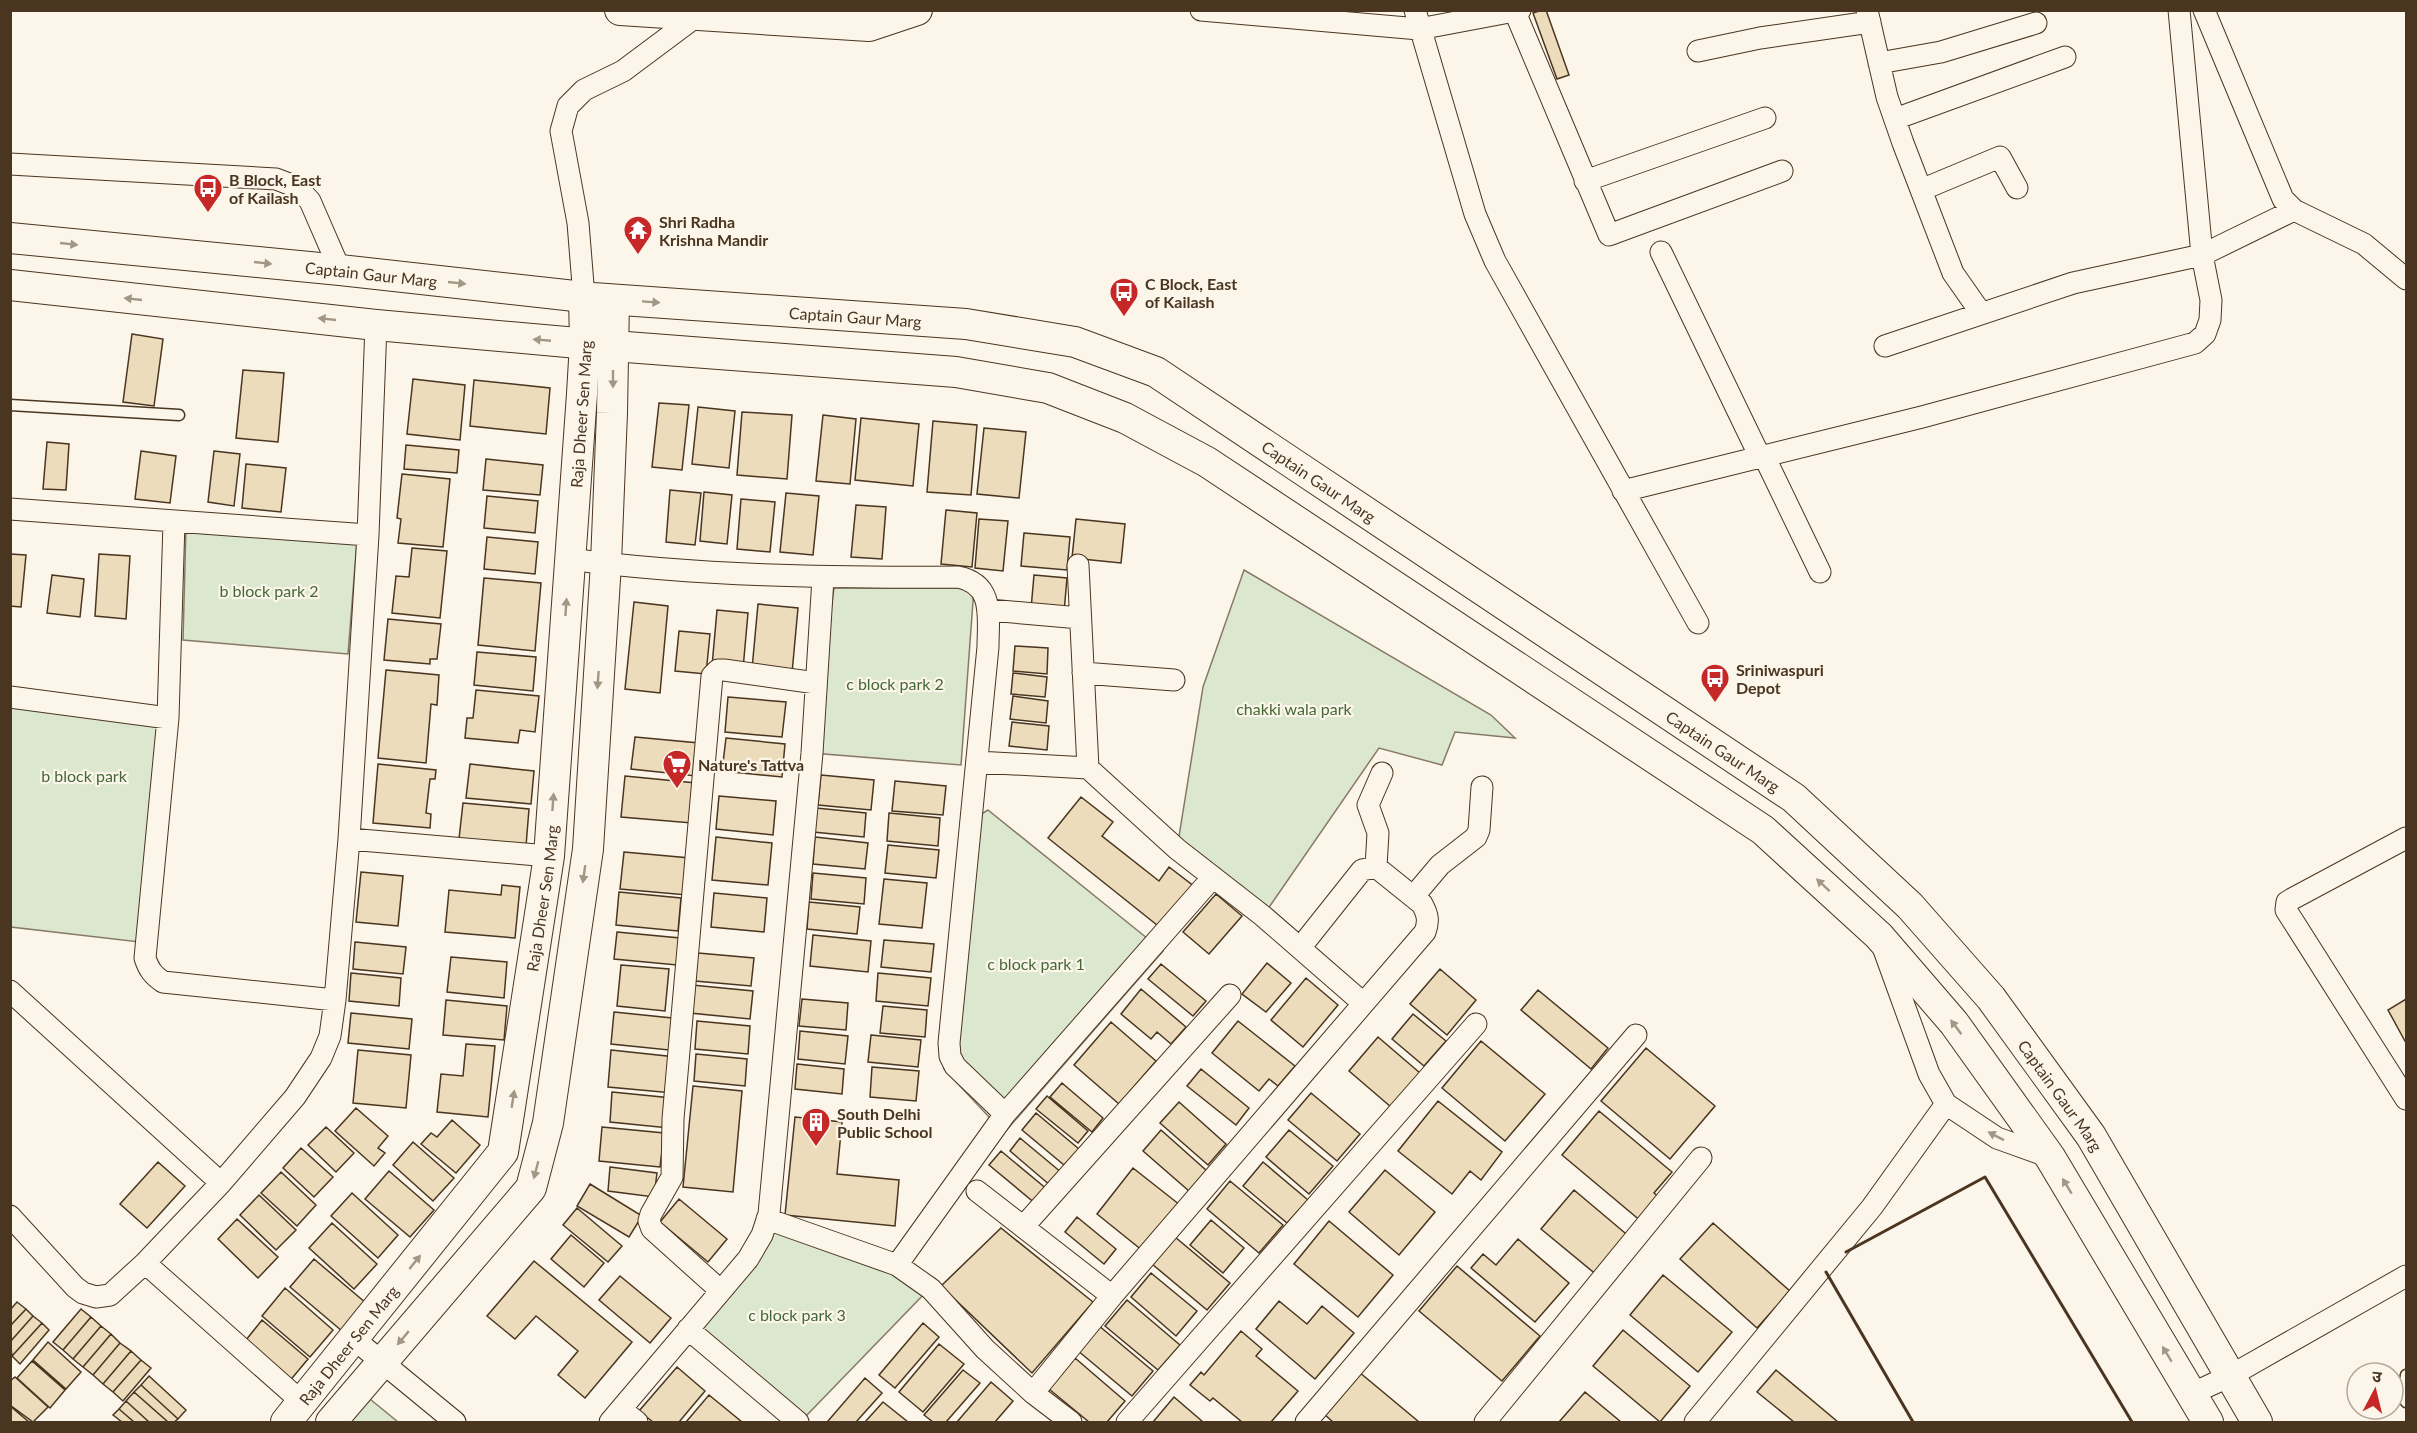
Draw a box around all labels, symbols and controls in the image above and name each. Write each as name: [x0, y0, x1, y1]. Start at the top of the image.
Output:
place label: B Block, East of Kailash: [229, 170, 321, 207]
bus stop icon: B Block, East of Kailash: [192, 172, 224, 214]
place label: Shri Radha Krishna Mandir: [659, 212, 768, 249]
temple icon: Shri Radha Krishna Mandir: [622, 214, 654, 256]
one-way arrow: [59, 239, 78, 248]
street label: Captain Gaur Marg: [304, 257, 438, 290]
one-way arrow: [253, 258, 272, 268]
place label: C Block, East of Kailash: [1145, 274, 1237, 311]
bus stop icon: C Block, East of Kailash: [1108, 276, 1140, 318]
one-way arrow: [447, 278, 466, 288]
one-way arrow: [124, 294, 143, 303]
one-way arrow: [641, 298, 660, 307]
street label: Captain Gaur Marg: [788, 302, 922, 330]
one-way arrow: [318, 315, 337, 324]
one-way arrow: [533, 335, 552, 344]
street label: Raja Dheer Sen Marg: [566, 340, 595, 489]
one-way arrow: [608, 370, 618, 389]
street label: Captain Gaur Marg: [1259, 436, 1380, 526]
park label: b block park 2: [220, 581, 318, 600]
one-way arrow: [561, 598, 571, 617]
place label: Sriniwaspuri Depot: [1736, 660, 1824, 697]
bus stop icon: Sriniwaspuri Depot: [1699, 662, 1731, 704]
one-way arrow: [594, 670, 603, 689]
park label: c block park 2: [846, 674, 944, 693]
park label: chakki wala park: [1236, 699, 1353, 718]
street label: Captain Gaur Marg: [1663, 706, 1784, 796]
supermarket icon: Nature's Tattva: [661, 748, 693, 790]
place label: Nature's Tattva: [698, 755, 804, 774]
park label: b block park: [41, 766, 128, 785]
one-way arrow: [548, 792, 558, 811]
street label: Raja Dheer Sen Marg: [522, 824, 561, 973]
one-way arrow: [580, 865, 589, 884]
one-way arrow: [1816, 878, 1830, 892]
park label: c block park 1: [987, 954, 1085, 973]
one-way arrow: [1950, 1019, 1962, 1034]
street label: Captain Gaur Marg: [2015, 1036, 2107, 1155]
one-way arrow: [508, 1089, 517, 1108]
place label: South Delhi Public School: [837, 1104, 932, 1141]
building icon: South Delhi Public School: [800, 1106, 832, 1148]
one-way arrow: [1987, 1131, 2004, 1140]
one-way arrow: [530, 1161, 540, 1179]
one-way arrow: [2063, 1178, 2073, 1195]
one-way arrow: [409, 1255, 421, 1270]
street label: Raja Dheer Sen Marg: [294, 1281, 402, 1408]
park label: c block park 3: [748, 1305, 846, 1324]
one-way arrow: [397, 1330, 410, 1345]
one-way arrow: [2162, 1345, 2172, 1362]
north arrow: [2345, 1361, 2405, 1421]
text: उ: [2371, 1366, 2383, 1386]

